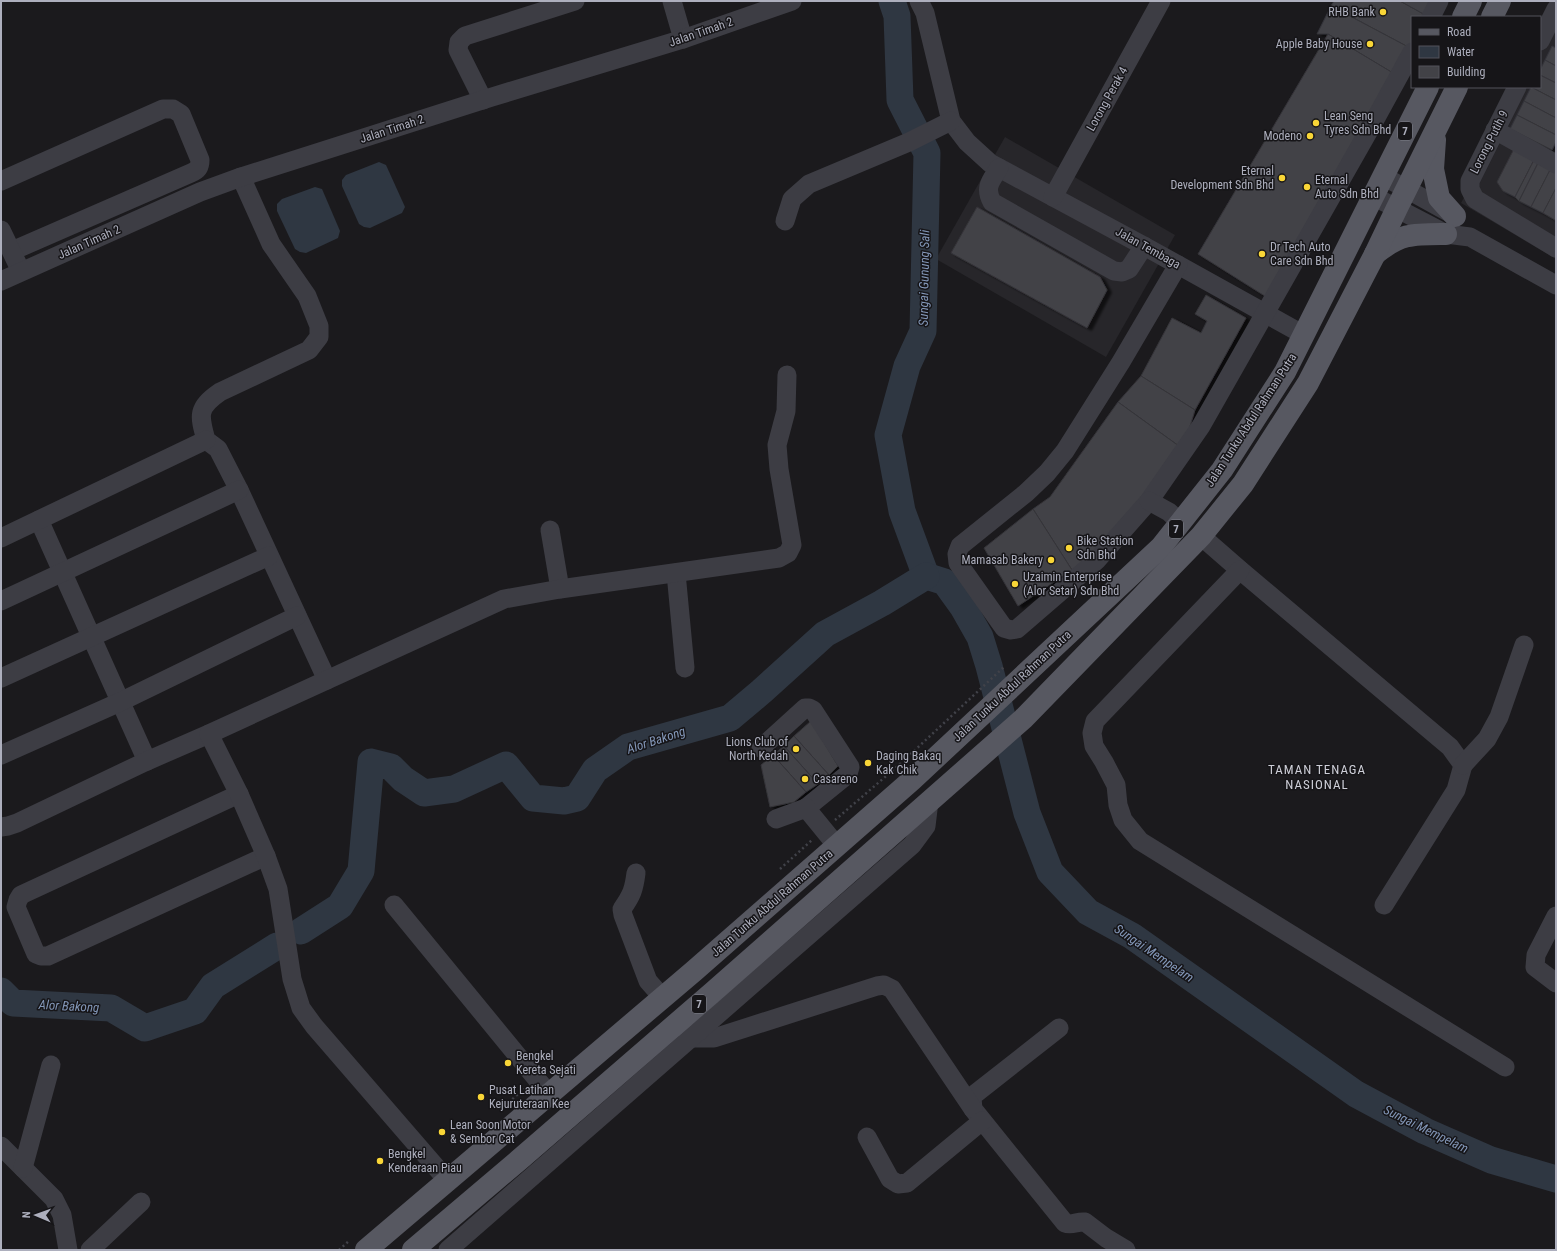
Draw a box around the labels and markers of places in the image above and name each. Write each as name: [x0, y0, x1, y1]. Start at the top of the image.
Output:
place label: RHB Bank: [1328, 5, 1376, 19]
marker: RHB Bank: [1378, 7, 1388, 17]
place label: Apple Baby House: [1276, 37, 1362, 51]
marker: Apple Baby House: [1365, 39, 1375, 49]
place label: Lean Seng Tyres Sdn Bhd: [1324, 109, 1391, 137]
marker: Lean Seng Tyres Sdn Bhd: [1311, 118, 1321, 128]
place label: Modeno: [1263, 129, 1302, 143]
marker: Modeno: [1305, 131, 1315, 141]
place label: Eternal Development Sdn Bhd: [1170, 164, 1274, 192]
marker: Eternal Development Sdn Bhd: [1277, 173, 1287, 183]
place label: Eternal Auto Sdn Bhd: [1315, 173, 1379, 201]
marker: Eternal Auto Sdn Bhd: [1302, 182, 1312, 192]
place label: Dr Tech Auto Care Sdn Bhd: [1270, 240, 1334, 268]
marker: Dr Tech Auto Care Sdn Bhd: [1257, 249, 1267, 259]
place label: Bike Station Sdn Bhd: [1077, 534, 1134, 562]
marker: Bike Station Sdn Bhd: [1064, 543, 1074, 553]
place label: Mamasab Bakery: [962, 553, 1043, 567]
marker: Mamasab Bakery: [1046, 555, 1056, 565]
place label: Uzaimin Enterprise (Alor Setar) Sdn Bhd: [1023, 570, 1119, 598]
marker: Uzaimin Enterprise (Alor Setar) Sdn Bhd: [1010, 579, 1020, 589]
place label: Lions Club of North Kedah: [726, 735, 788, 763]
marker: Lions Club of North Kedah: [791, 744, 801, 754]
place label: Daging Bakaq Kak Chik: [876, 749, 941, 777]
marker: Daging Bakaq Kak Chik: [863, 758, 873, 768]
place label: Casareno: [813, 772, 858, 786]
marker: Casareno: [800, 774, 810, 784]
place label: Bengkel Kereta Sejati: [516, 1049, 576, 1077]
marker: Bengkel Kereta Sejati: [503, 1058, 513, 1068]
place label: Pusat Latihan Kejuruteraan Kee: [489, 1083, 570, 1111]
marker: Pusat Latihan Kejuruteraan Kee: [476, 1092, 486, 1102]
place label: Lean Soon Motor & Sembor Cat: [450, 1118, 531, 1146]
marker: Lean Soon Motor & Sembor Cat: [437, 1127, 447, 1137]
place label: Bengkel Kenderaan Piau: [388, 1147, 462, 1175]
marker: Bengkel Kenderaan Piau: [375, 1156, 385, 1166]

